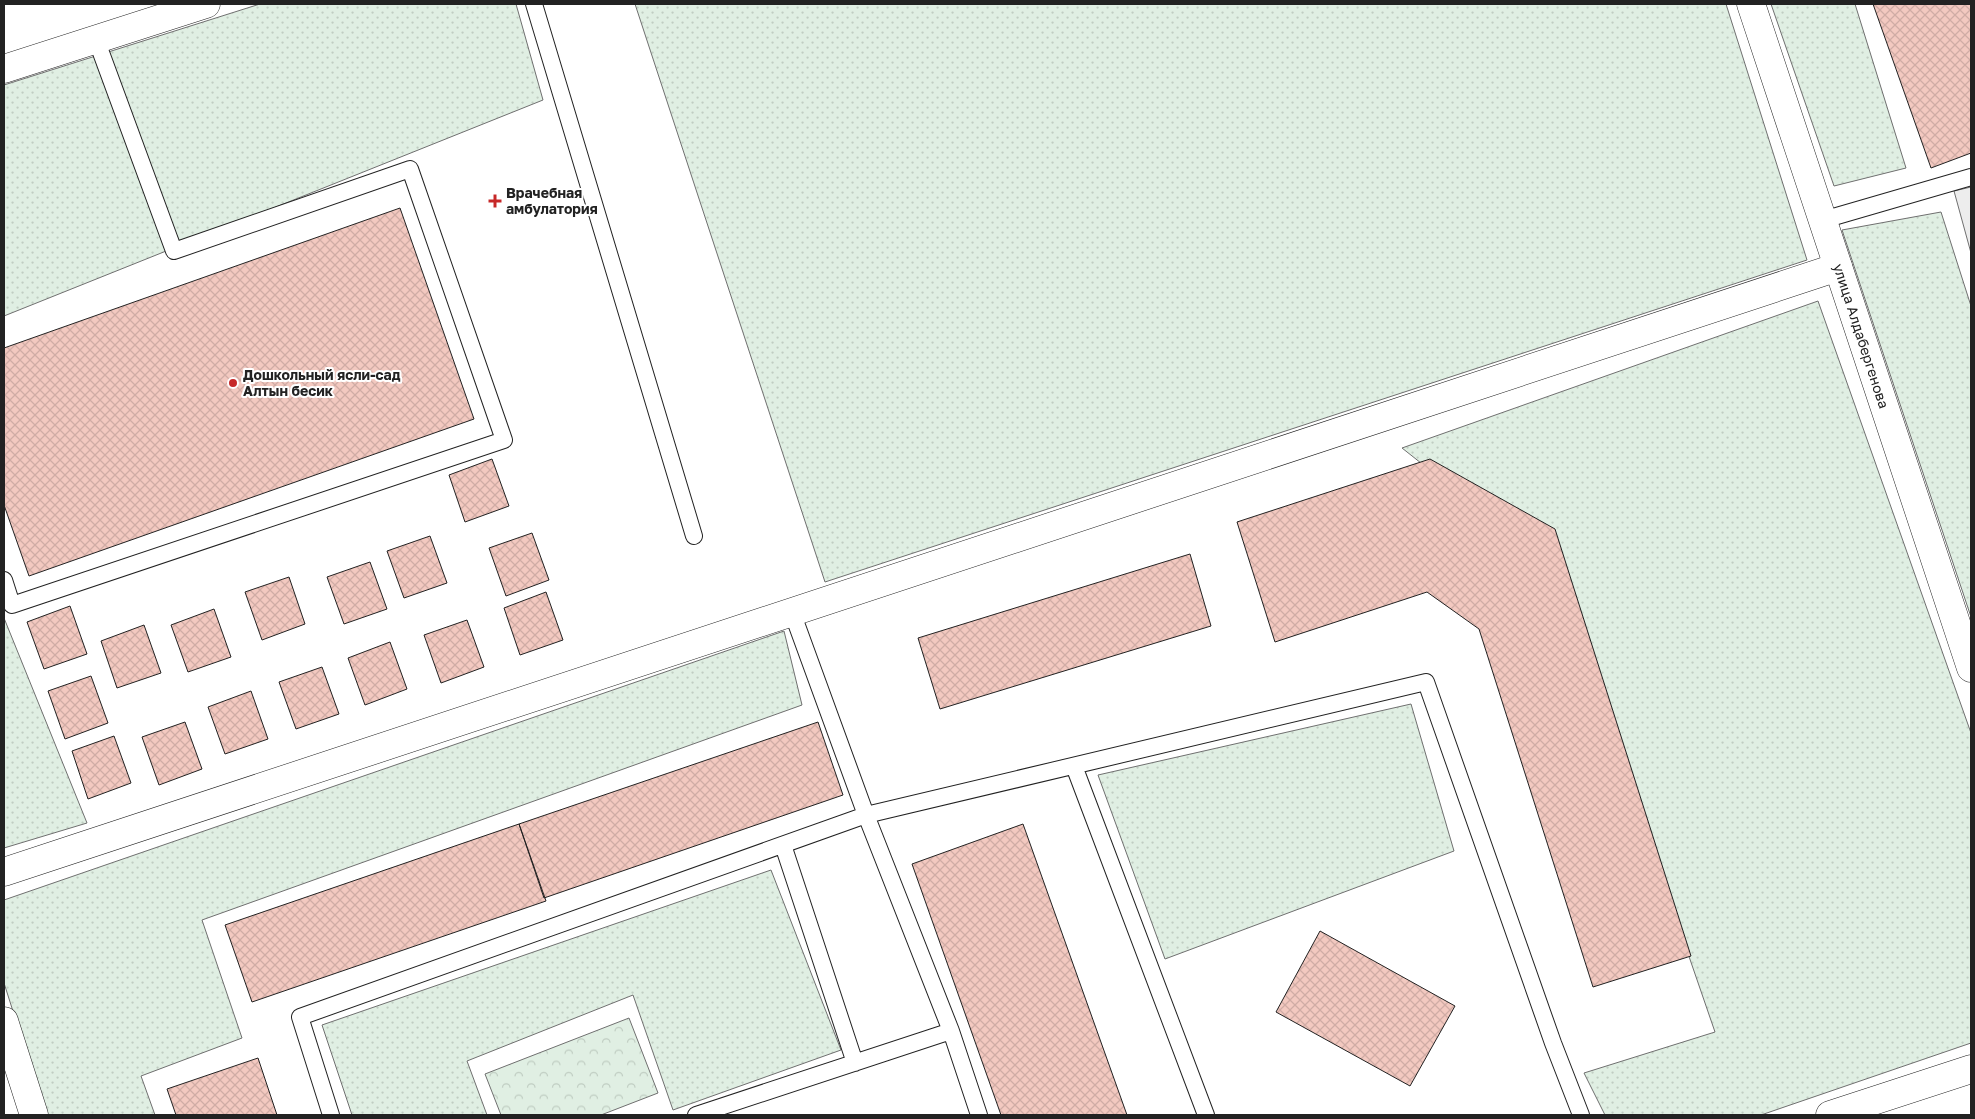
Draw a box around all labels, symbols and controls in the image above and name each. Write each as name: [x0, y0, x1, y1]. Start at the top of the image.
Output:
place label: Врачебная амбулатория: [506, 184, 598, 217]
marker: Врачебная амбулатория: [488, 194, 502, 208]
street label: улица Алдабергенова: [1830, 261, 1893, 410]
place label: Дошкольный ясли-сад Алтын бесик: [243, 366, 401, 399]
marker: Дошкольный ясли-сад Алтын бесик: [227, 377, 239, 389]

